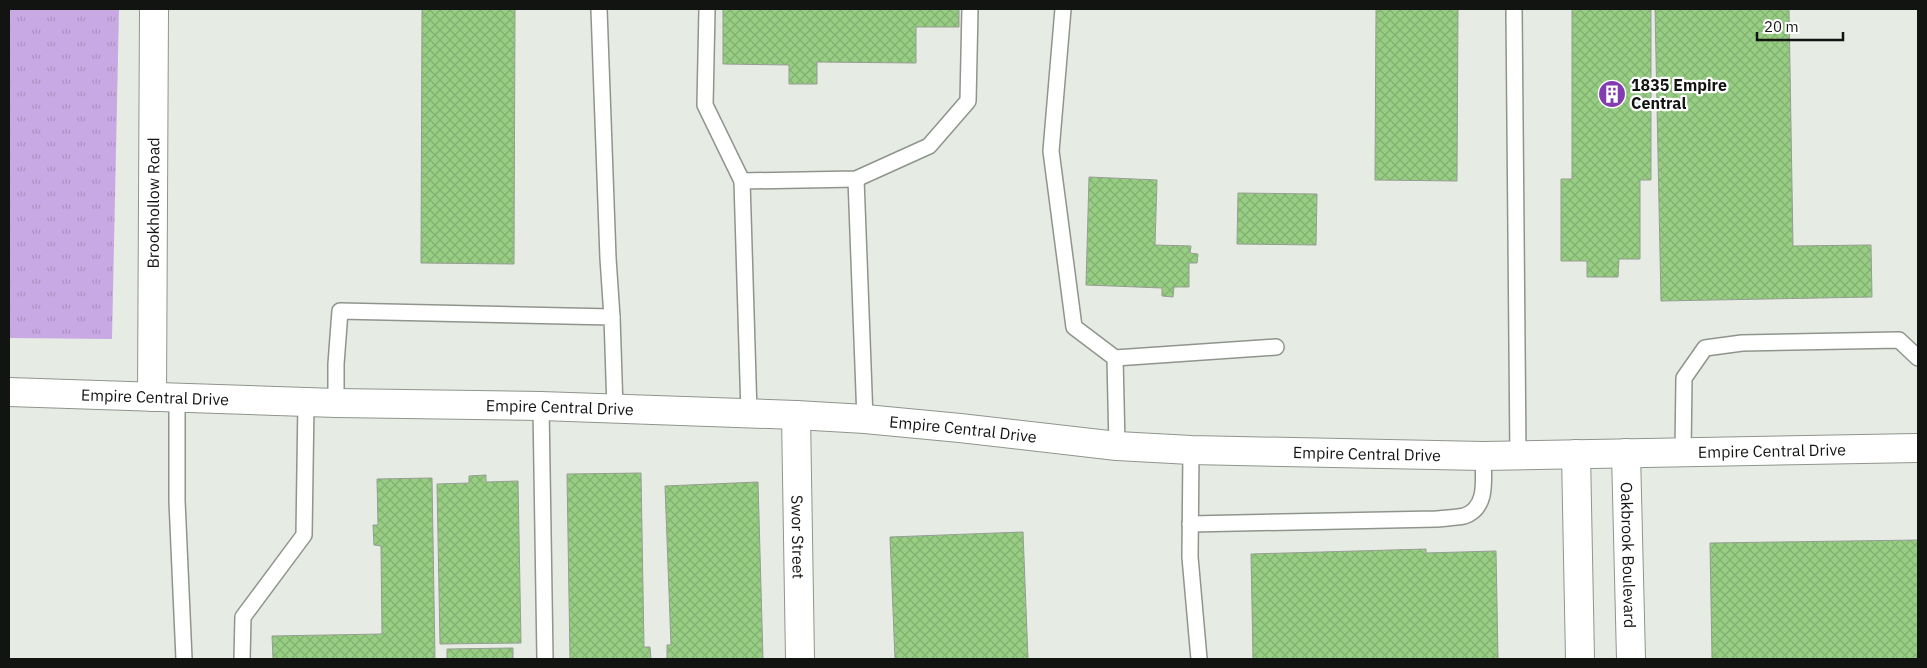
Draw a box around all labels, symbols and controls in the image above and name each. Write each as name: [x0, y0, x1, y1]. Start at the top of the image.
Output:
scale bar: [1757, 10, 1843, 42]
text: 20 m: [1764, 17, 1799, 36]
place label: 1835 Empire Central: [1631, 75, 1727, 113]
building icon: 1835 Empire Central: [1597, 79, 1627, 109]
street label: Brookhollow Road: [143, 137, 163, 269]
street label: Empire Central Drive: [81, 384, 229, 409]
street label: Empire Central Drive: [486, 395, 634, 419]
street label: Empire Central Drive: [888, 411, 1038, 447]
street label: Empire Central Drive: [1698, 439, 1846, 462]
street label: Empire Central Drive: [1293, 442, 1441, 465]
street label: Oakbrook Boulevard: [1617, 482, 1640, 628]
street label: Swor Street: [787, 495, 809, 579]

